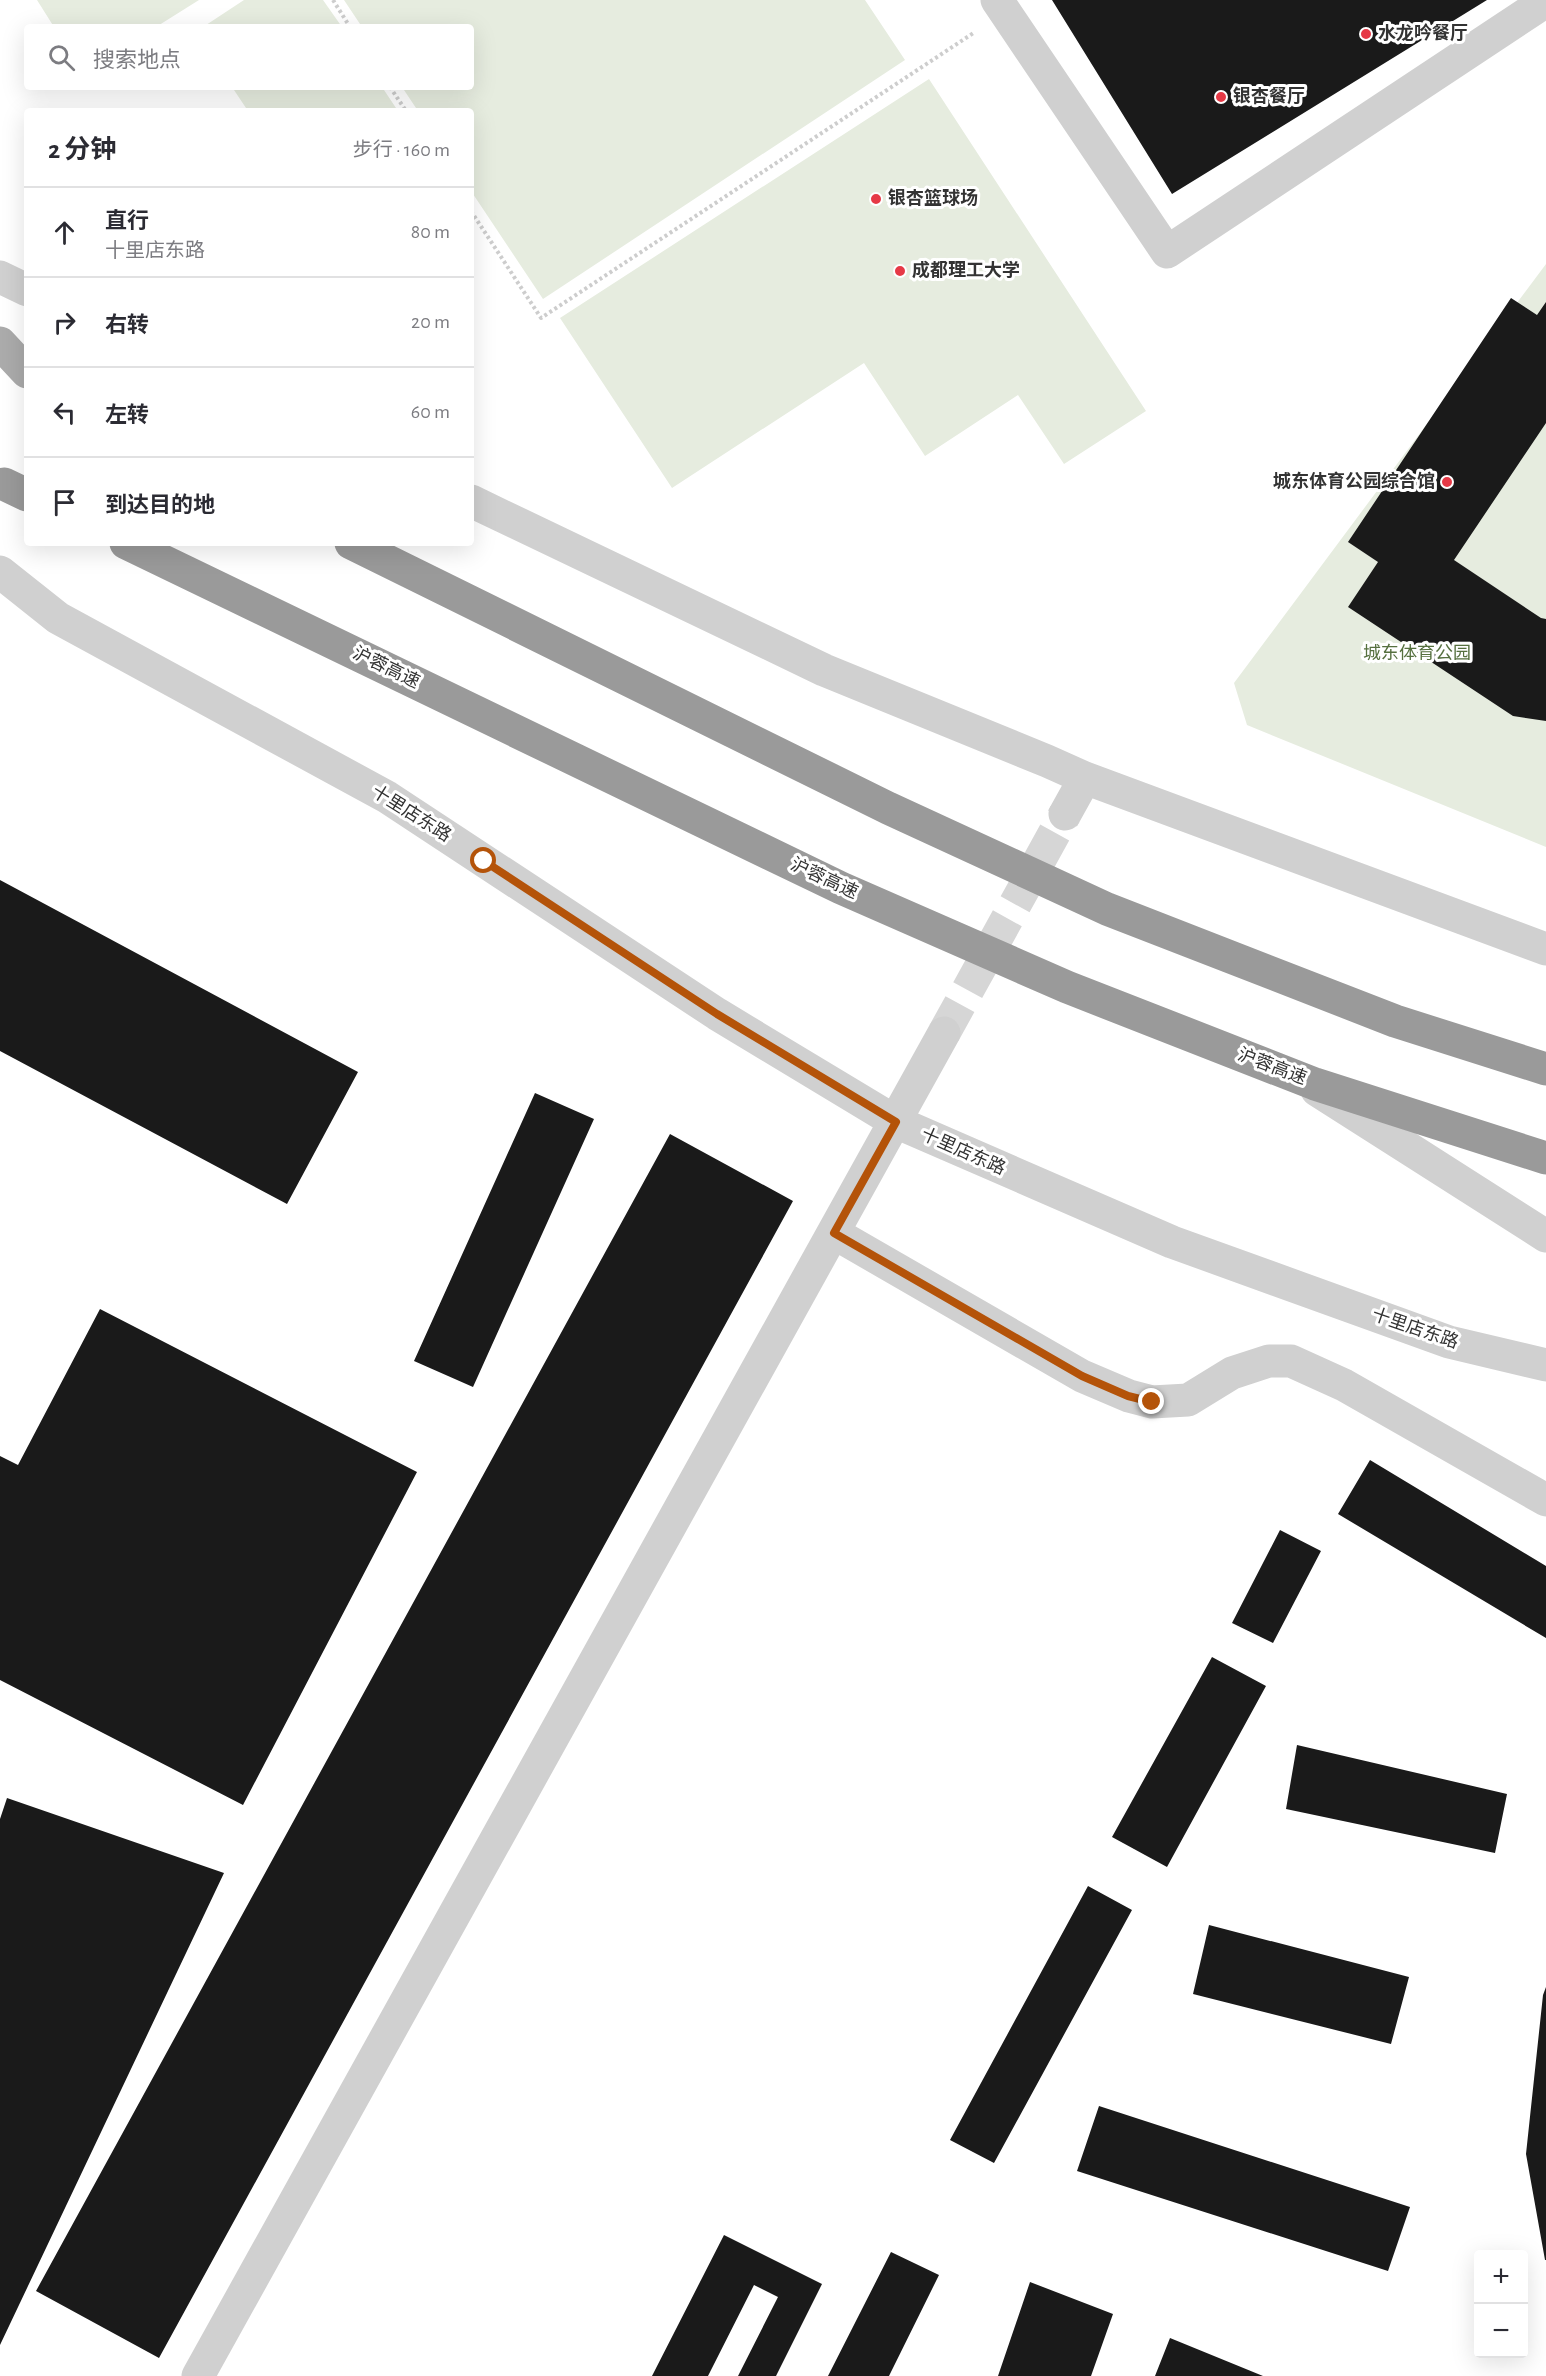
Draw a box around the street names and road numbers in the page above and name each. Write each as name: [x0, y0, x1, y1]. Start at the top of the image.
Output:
street label: 沪蓉高速: [350, 642, 423, 692]
street label: 十里店东路: [368, 781, 455, 845]
street label: 沪蓉高速: [788, 854, 861, 902]
street label: 沪蓉高速: [1235, 1044, 1310, 1088]
street label: 十里店东路: [918, 1124, 1009, 1179]
street label: 十里店东路: [1370, 1304, 1461, 1352]

